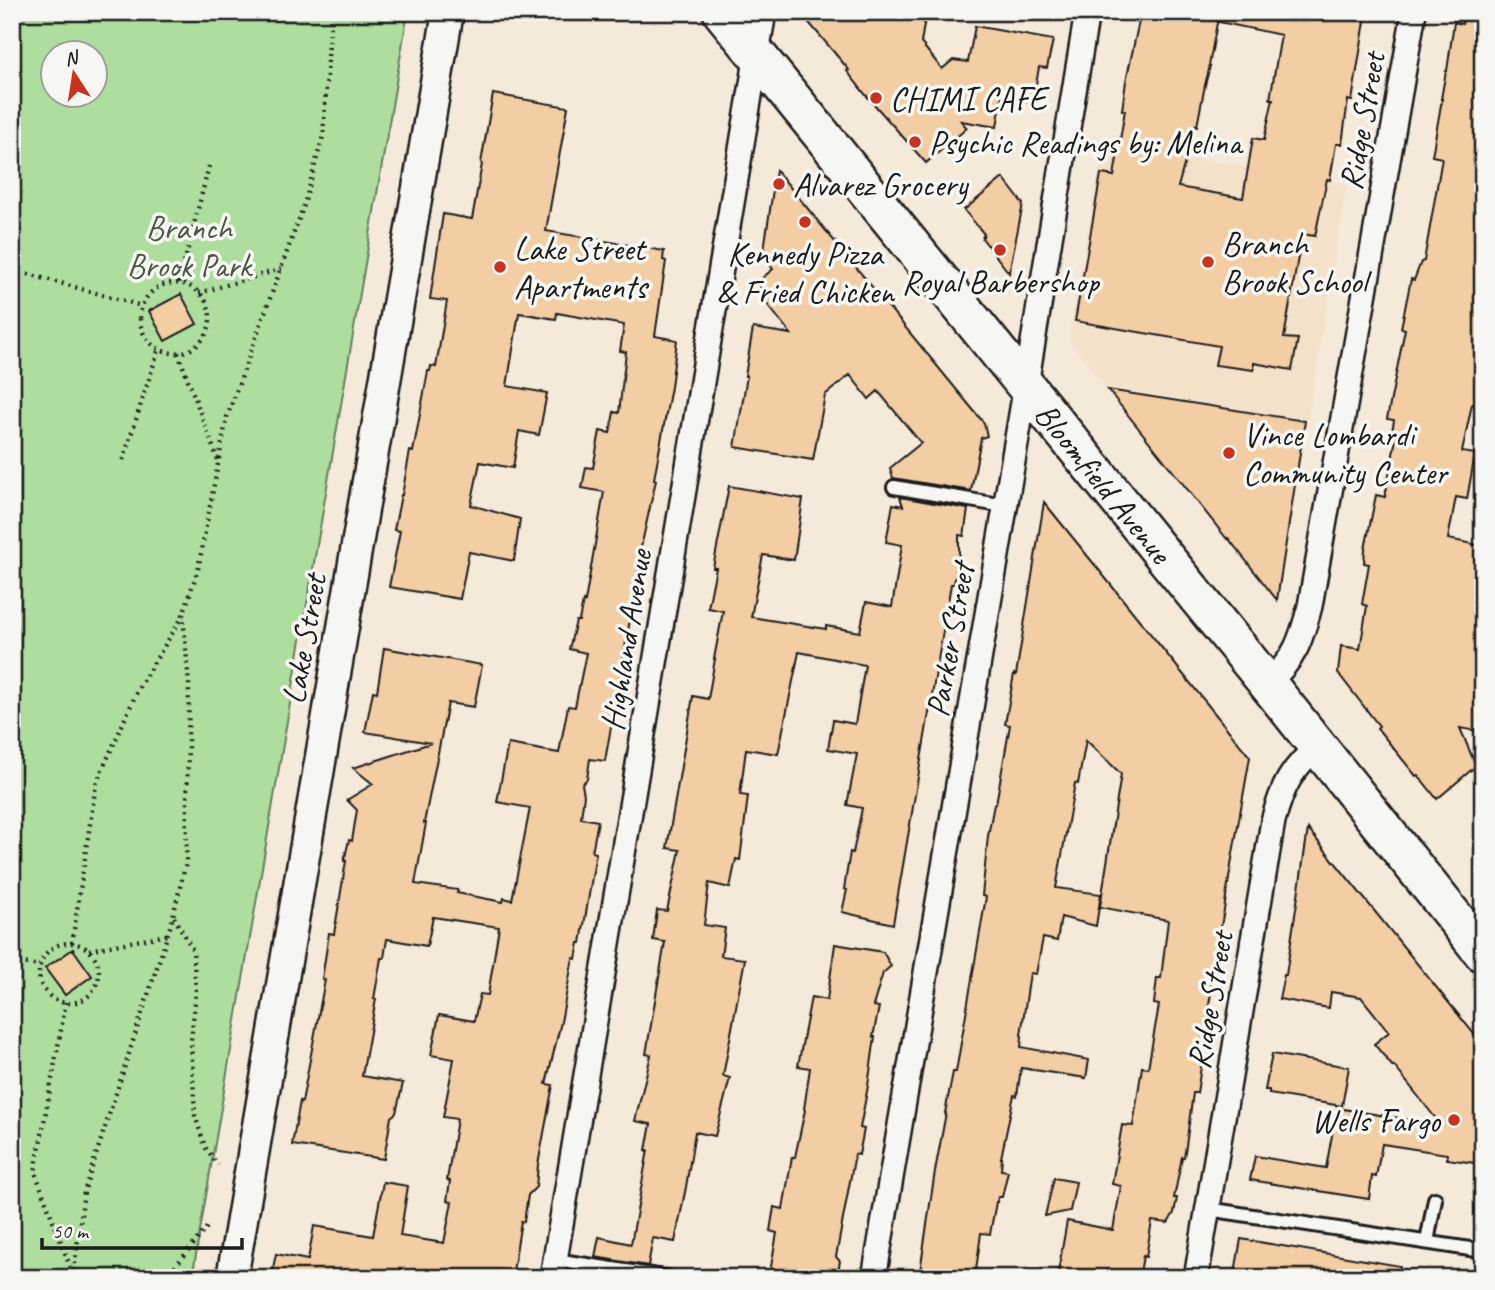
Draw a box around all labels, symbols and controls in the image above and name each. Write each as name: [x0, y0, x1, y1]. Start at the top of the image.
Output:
north arrow: [38, 38, 108, 108]
text: N: [62, 45, 82, 71]
street label: Ridge Street: [1329, 46, 1395, 193]
place label: CHIMI CAFE: [890, 78, 1051, 120]
marker: CHIMI CAFE: [868, 90, 884, 106]
place label: Psychic Readings by: Melina: [929, 122, 1244, 164]
marker: Psychic Readings by: Melina: [907, 134, 923, 150]
place label: Alvarez Grocery: [793, 164, 970, 206]
marker: Alvarez Grocery: [771, 176, 787, 192]
park label: Branch Brook Park: [127, 207, 254, 287]
marker: Kennedy Pizza & Fried Chicken: [797, 214, 813, 230]
place label: Branch Brook School: [1222, 223, 1372, 303]
place label: Lake Street Apartments: [514, 228, 649, 308]
place label: Kennedy Pizza & Fried Chicken: [716, 233, 896, 313]
marker: Royal Barbershop: [992, 242, 1008, 258]
marker: Branch Brook School: [1200, 254, 1216, 270]
marker: Lake Street Apartments: [492, 259, 508, 275]
place label: Royal Barbershop: [902, 261, 1101, 303]
street label: Bloomfield Avenue: [1025, 394, 1183, 574]
place label: Vince Lombardi Community Center: [1243, 414, 1449, 494]
marker: Vince Lombardi Community Center: [1221, 445, 1237, 461]
street label: Highland Avenue: [591, 545, 661, 733]
street label: Parker Street: [916, 556, 985, 720]
street label: Lake Street: [272, 568, 337, 707]
street label: Ridge Street: [1177, 925, 1243, 1072]
place label: Wells Fargo: [1312, 1100, 1441, 1142]
marker: Wells Fargo: [1446, 1112, 1462, 1128]
scale bar: [42, 1206, 242, 1250]
text: 50 m: [52, 1218, 90, 1244]

